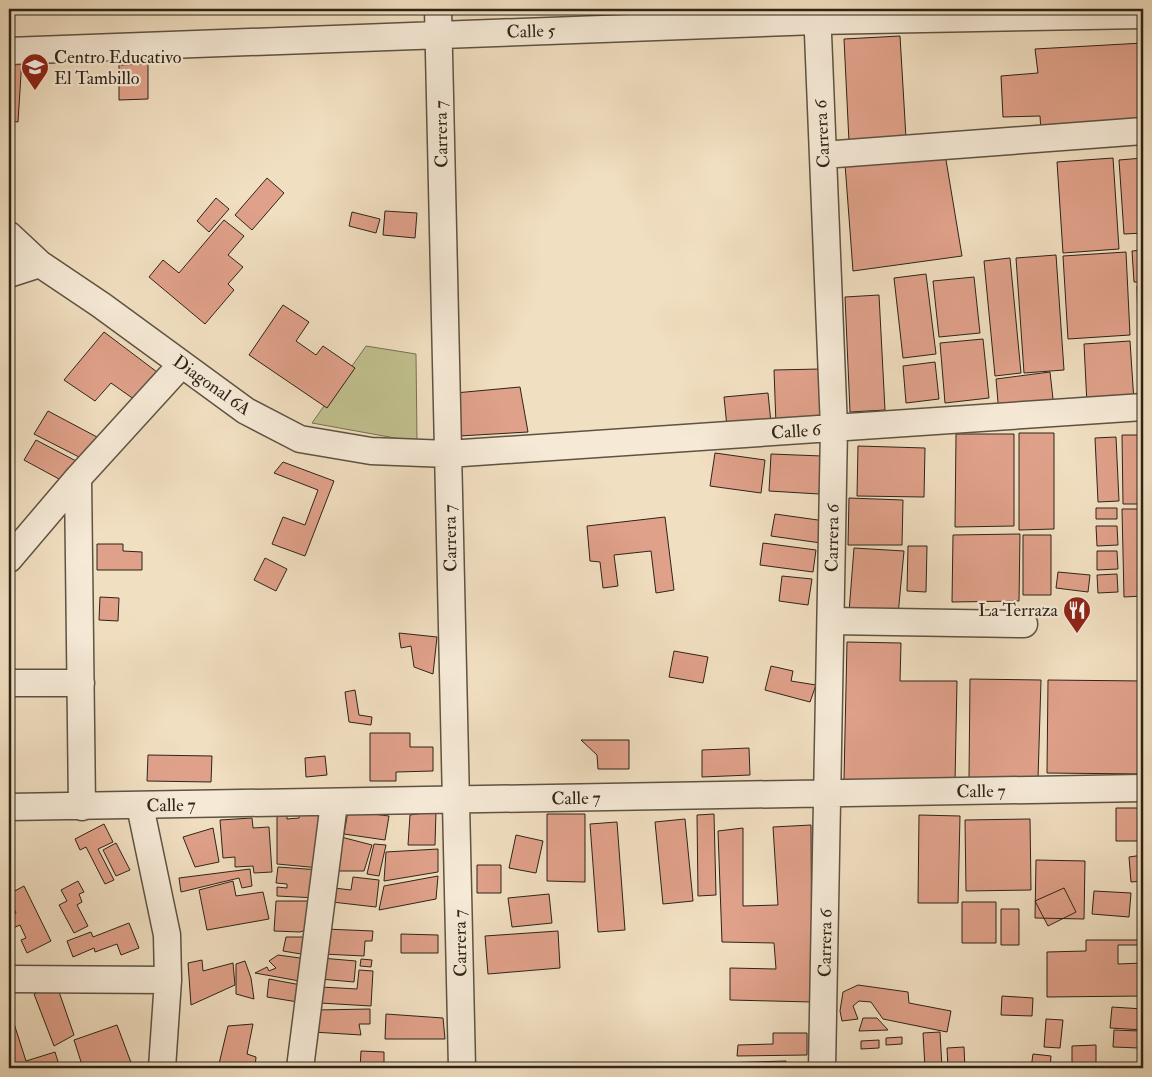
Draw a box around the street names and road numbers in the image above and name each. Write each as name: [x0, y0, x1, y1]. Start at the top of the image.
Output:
street label: Calle 5: [506, 19, 556, 44]
street label: Carrera 6: [809, 98, 836, 169]
street label: Carrera 7: [429, 100, 454, 168]
street label: Diagonal 6A: [168, 350, 256, 421]
street label: Calle 6: [770, 418, 823, 445]
street label: Carrera 6: [820, 503, 845, 572]
street label: Carrera 7: [438, 504, 463, 572]
street label: Calle 7: [956, 780, 1006, 803]
street label: Calle 7: [551, 787, 601, 810]
street label: Calle 7: [146, 794, 196, 817]
street label: Carrera 6: [813, 908, 838, 977]
street label: Carrera 7: [448, 909, 473, 977]

